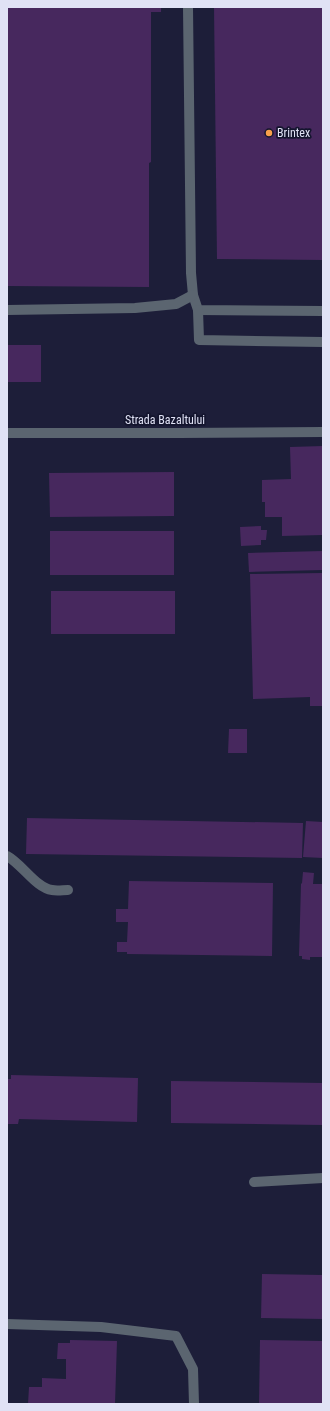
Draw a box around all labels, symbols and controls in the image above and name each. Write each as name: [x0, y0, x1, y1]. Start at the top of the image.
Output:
place label: Brintex: [277, 126, 310, 140]
marker: Brintex: [264, 128, 274, 138]
street label: Strada Bazaltului: [125, 413, 205, 427]

